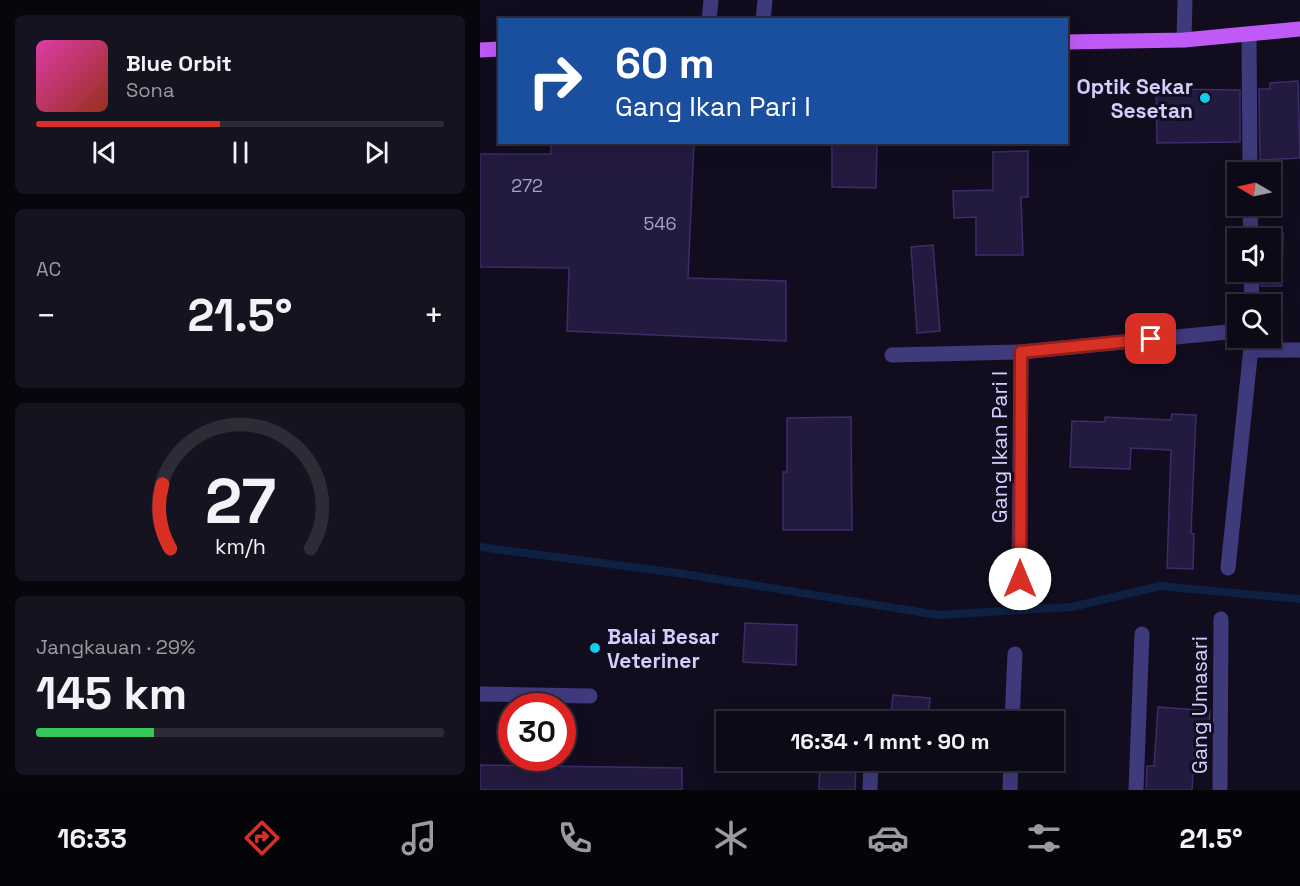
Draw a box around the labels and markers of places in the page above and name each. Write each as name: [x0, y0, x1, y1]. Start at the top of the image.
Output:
place label: Optik Sekar Sesetan: [1076, 73, 1193, 124]
marker: Optik Sekar Sesetan: [1198, 91, 1212, 105]
pin: [1125, 313, 1176, 364]
place label: Balai Besar Veteriner: [607, 623, 719, 674]
marker: Balai Besar Veteriner: [588, 641, 602, 655]

